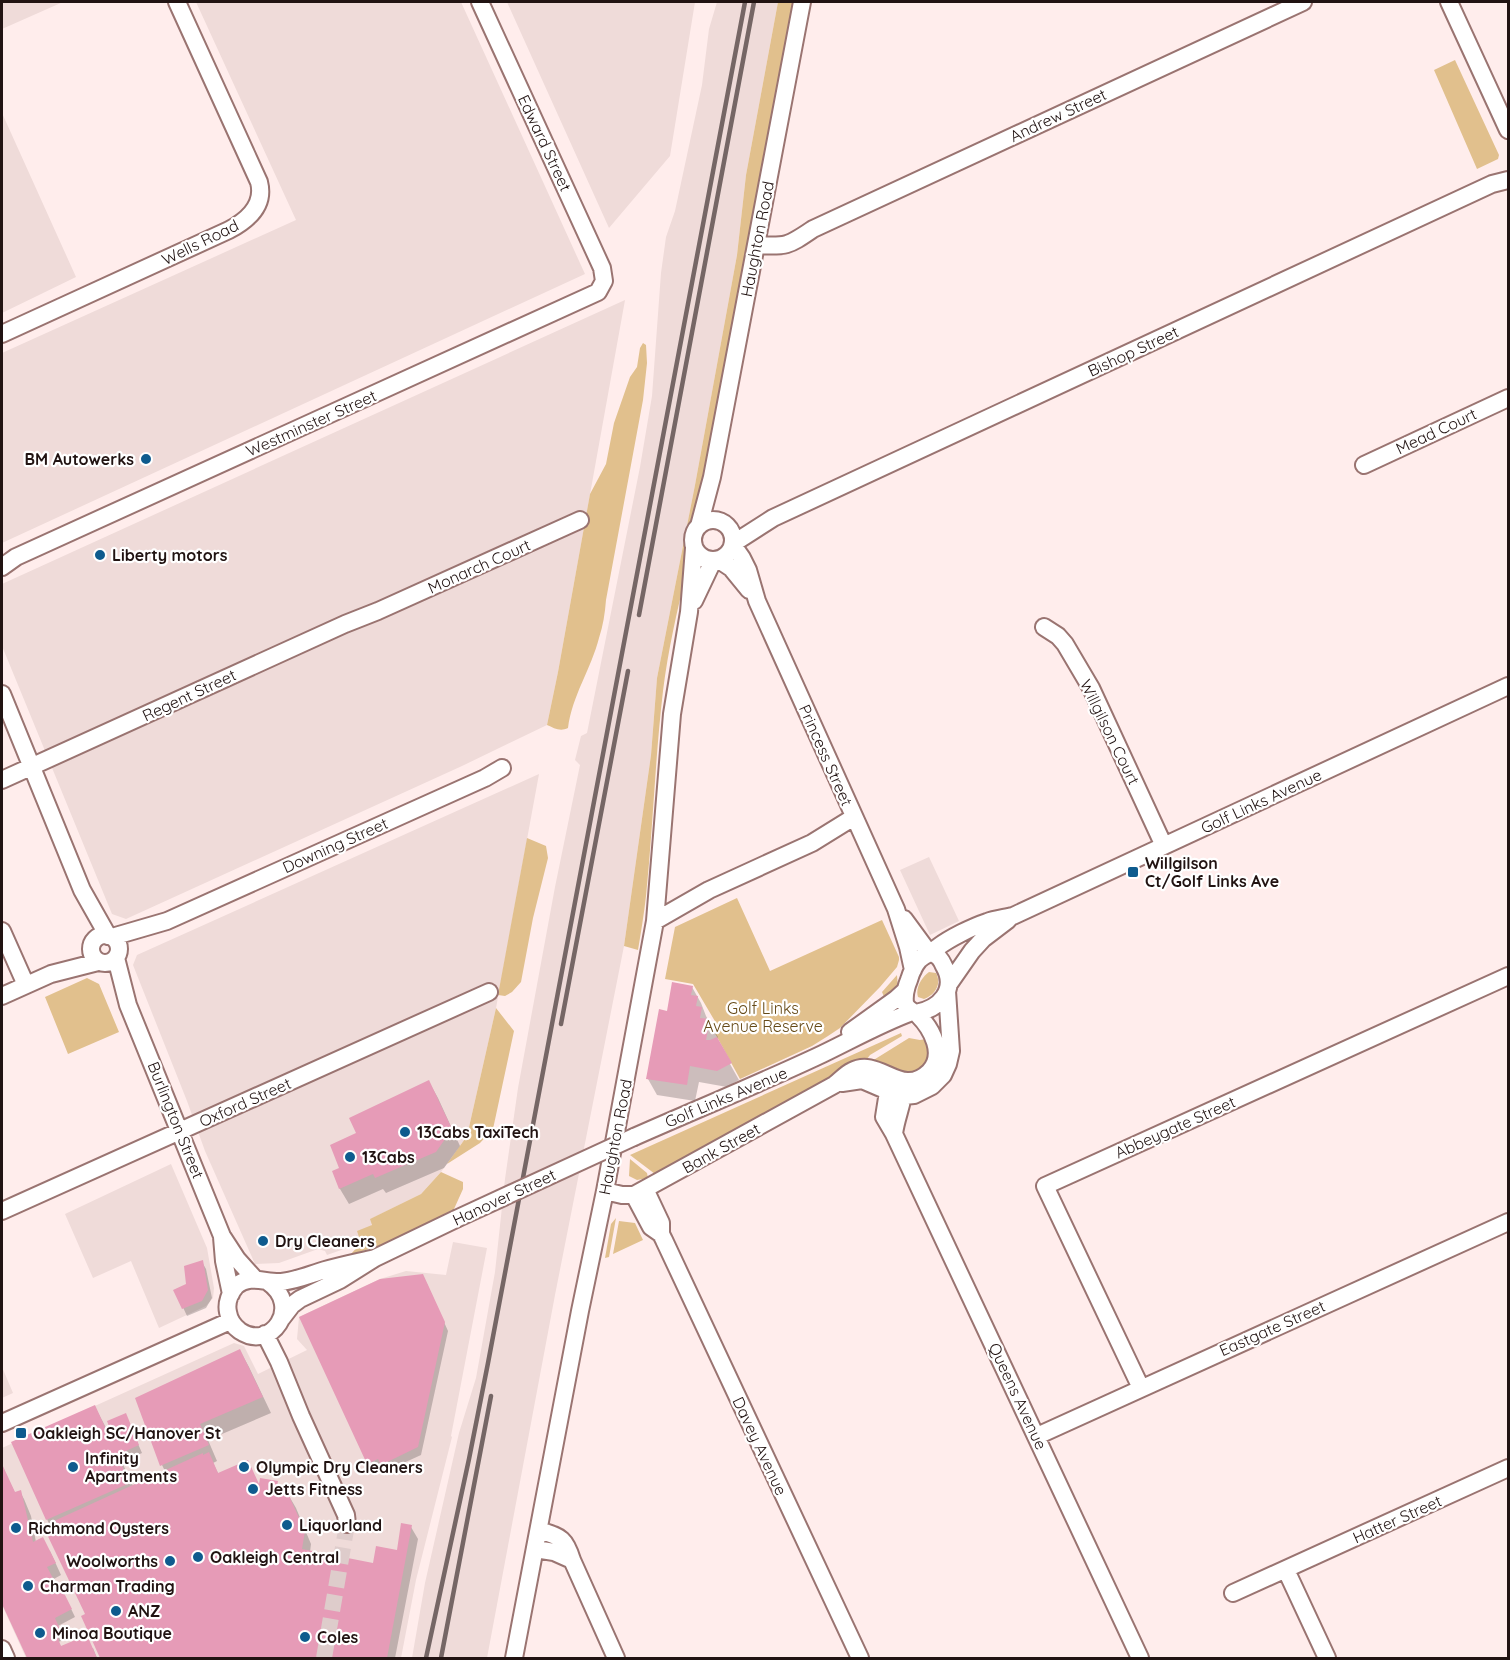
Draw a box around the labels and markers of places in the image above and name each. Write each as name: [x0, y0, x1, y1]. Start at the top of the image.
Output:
place label: BM Autowerks: [25, 449, 134, 469]
marker: BM Autowerks: [139, 452, 153, 466]
place label: Liberty motors: [112, 545, 228, 565]
marker: Liberty motors: [93, 548, 107, 562]
place label: Willgilson Ct/Golf Links Ave: [1145, 853, 1279, 891]
marker: Willgilson Ct/Golf Links Ave: [1126, 865, 1140, 879]
place label: 13Cabs TaxiTech: [417, 1122, 539, 1142]
marker: 13Cabs TaxiTech: [398, 1125, 412, 1139]
place label: 13Cabs: [362, 1147, 415, 1167]
marker: 13Cabs: [343, 1150, 357, 1164]
place label: Dry Cleaners: [275, 1231, 375, 1251]
marker: Dry Cleaners: [256, 1234, 270, 1248]
place label: Oakleigh SC/Hanover St: [33, 1423, 221, 1443]
marker: Oakleigh SC/Hanover St: [14, 1426, 28, 1440]
place label: Infinity Apartments: [85, 1448, 177, 1486]
place label: Olympic Dry Cleaners: [256, 1457, 423, 1477]
marker: Infinity Apartments: [66, 1460, 80, 1474]
marker: Olympic Dry Cleaners: [237, 1460, 251, 1474]
place label: Jetts Fitness: [265, 1479, 363, 1499]
marker: Jetts Fitness: [246, 1482, 260, 1496]
place label: Liquorland: [299, 1515, 382, 1535]
place label: Richmond Oysters: [28, 1518, 169, 1538]
marker: Liquorland: [280, 1518, 294, 1532]
marker: Richmond Oysters: [9, 1521, 23, 1535]
place label: Oakleigh Central: [210, 1547, 339, 1567]
marker: Oakleigh Central: [191, 1550, 205, 1564]
place label: Woolworths: [66, 1551, 158, 1571]
marker: Woolworths: [163, 1554, 177, 1568]
place label: Charman Trading: [40, 1576, 175, 1596]
marker: Charman Trading: [21, 1579, 35, 1593]
place label: ANZ: [128, 1601, 160, 1621]
marker: ANZ: [109, 1604, 123, 1618]
place label: Minoa Boutique: [52, 1623, 172, 1643]
marker: Minoa Boutique: [33, 1626, 47, 1640]
place label: Coles: [317, 1627, 359, 1647]
marker: Coles: [298, 1630, 312, 1644]

